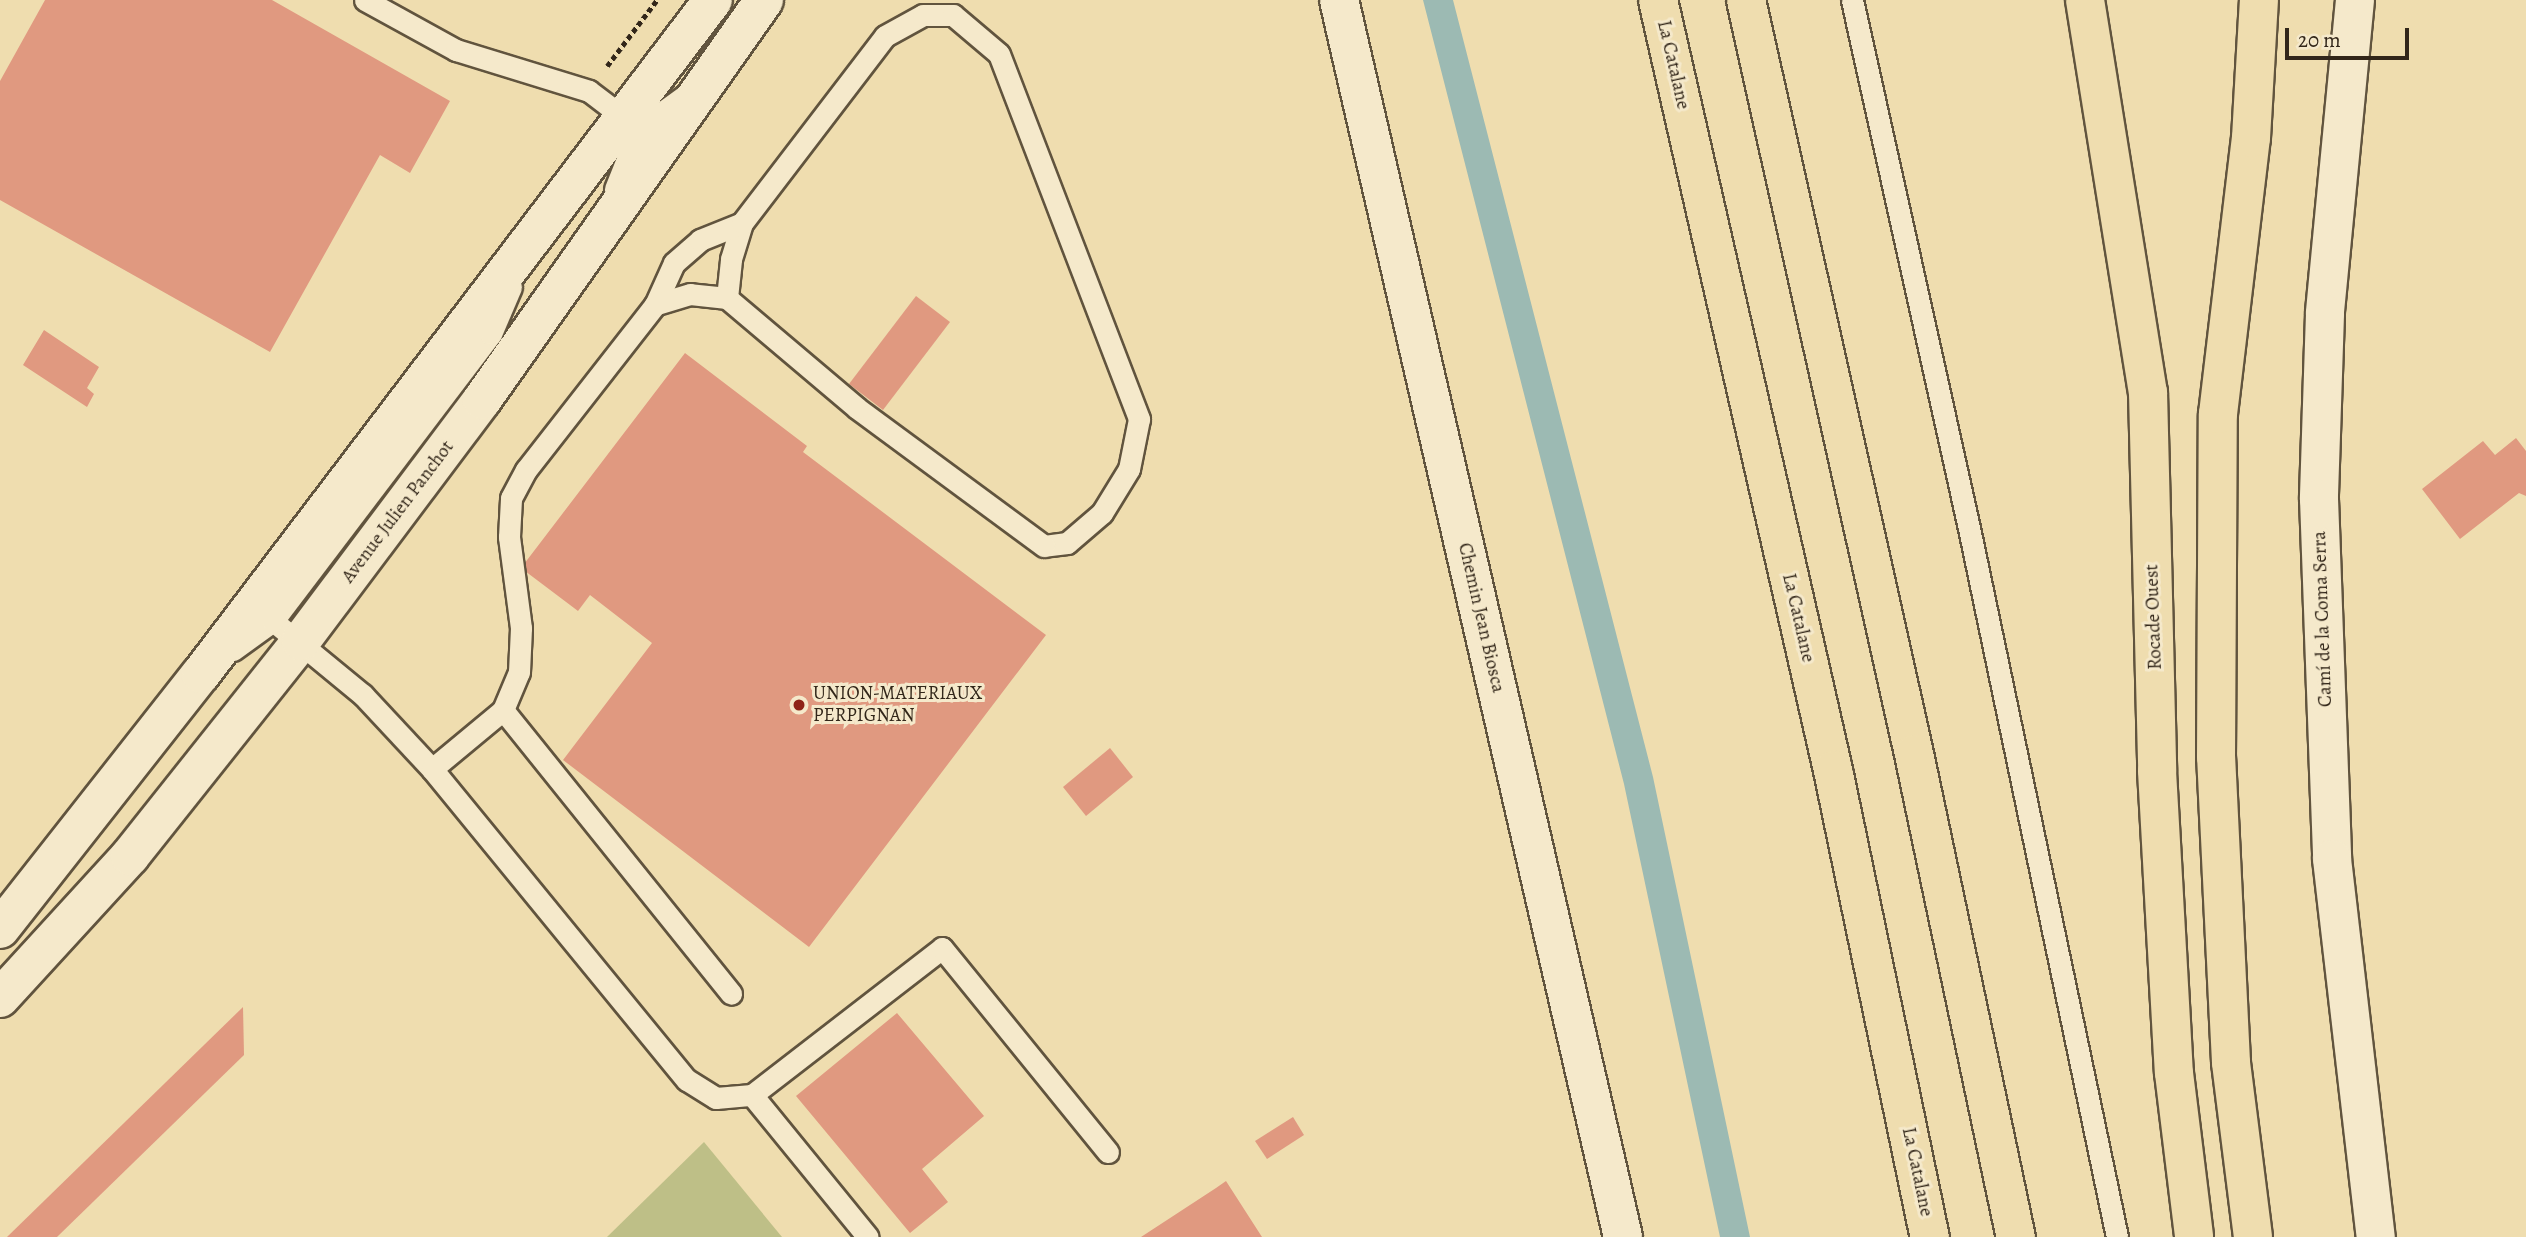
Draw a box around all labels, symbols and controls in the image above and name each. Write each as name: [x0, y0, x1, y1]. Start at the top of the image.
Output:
scale bar: [2288, 14, 2412, 58]
street label: La Catalane: [1652, 18, 1694, 112]
text: 20 m: [2298, 26, 2341, 54]
street label: Avenue Julien Panchot: [337, 436, 459, 588]
street label: Camí de la Coma Serra: [2309, 531, 2337, 707]
street label: Chemin Jean Biosca: [1453, 541, 1509, 695]
street label: Rocade Ouest: [2141, 564, 2167, 670]
street label: La Catalane: [1777, 571, 1819, 665]
place label: UNION-MATERIAUX PERPIGNAN: [813, 683, 982, 727]
marker: UNION-MATERIAUX PERPIGNAN: [791, 697, 807, 713]
street label: La Catalane: [1896, 1125, 1938, 1219]

